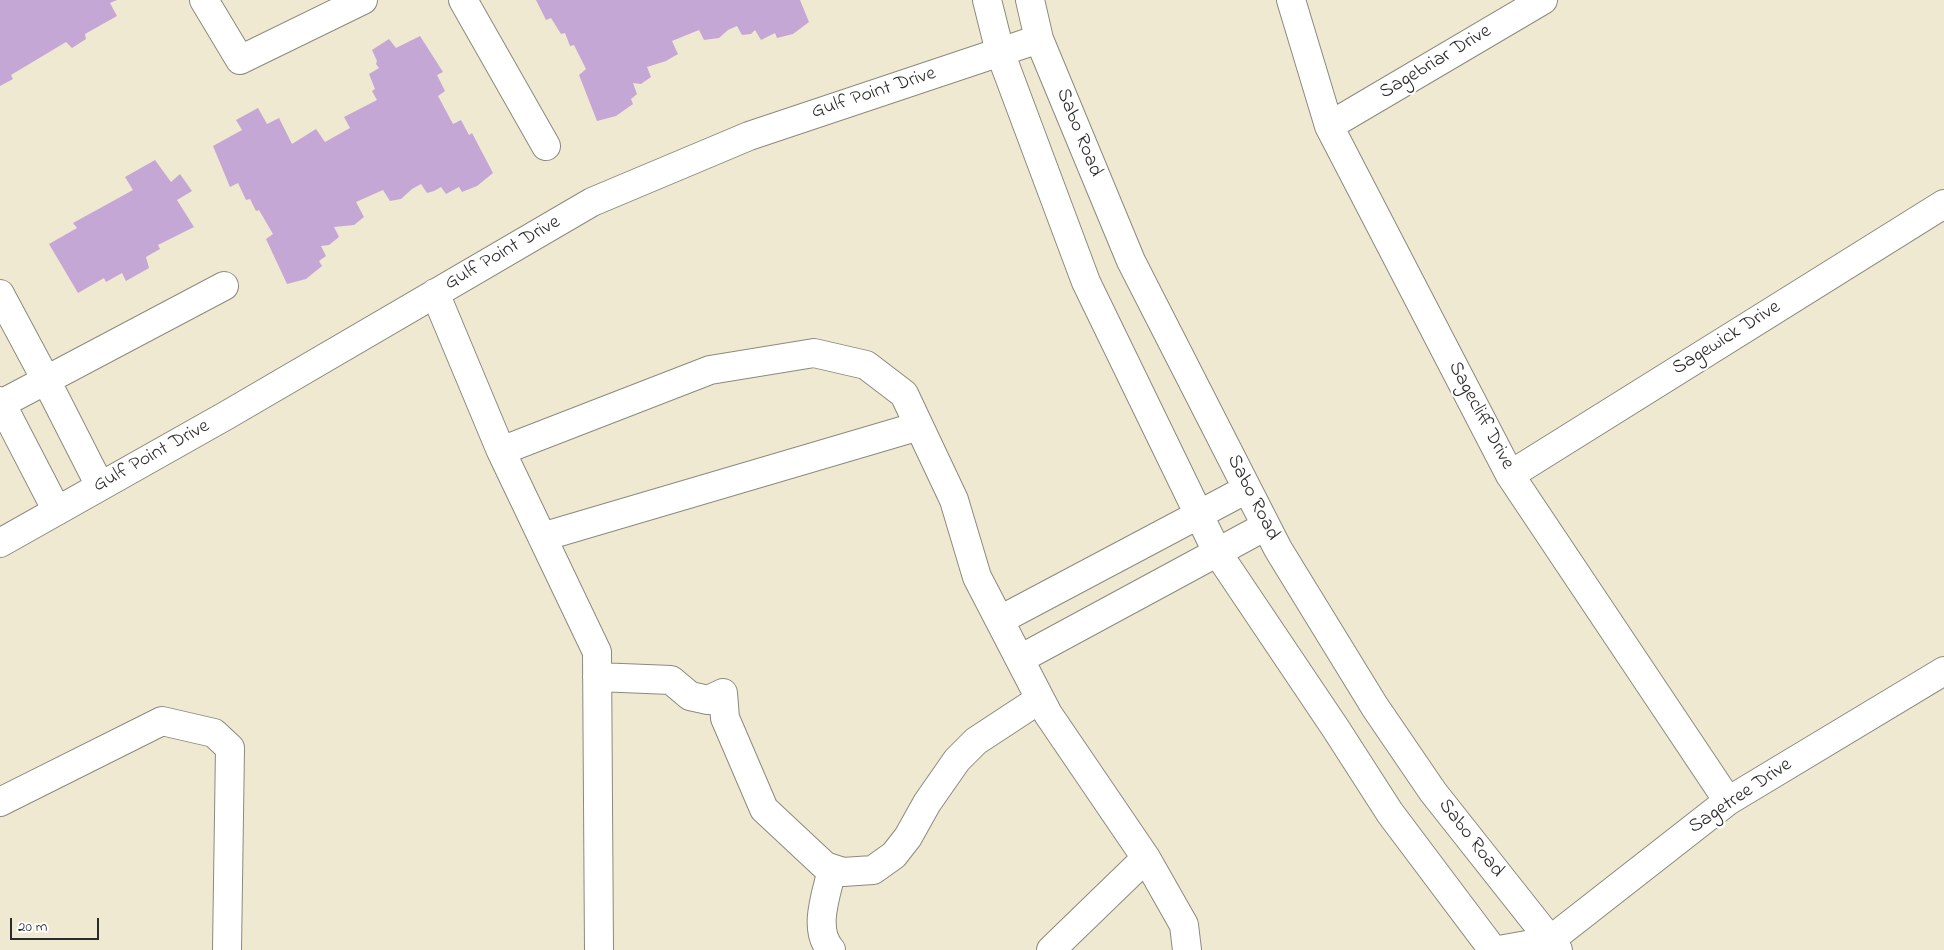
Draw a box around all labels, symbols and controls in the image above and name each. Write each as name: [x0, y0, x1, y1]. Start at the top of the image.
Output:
street label: Sagebriar Drive: [1376, 20, 1496, 106]
street label: Gulf Point Drive: [809, 63, 939, 125]
street label: Sabo Road: [1049, 85, 1107, 181]
street label: Gulf Point Drive: [441, 211, 565, 297]
street label: Sagewick Drive: [1669, 296, 1785, 382]
street label: Sagecliff Drive: [1442, 358, 1518, 474]
street label: Gulf Point Drive: [90, 415, 214, 499]
street label: Sabo Road: [1220, 451, 1284, 545]
street label: Sagetree Drive: [1685, 754, 1797, 840]
street label: Sabo Road: [1432, 795, 1508, 883]
scale bar: [12, 908, 101, 940]
text: 20 m: [18, 916, 47, 938]

